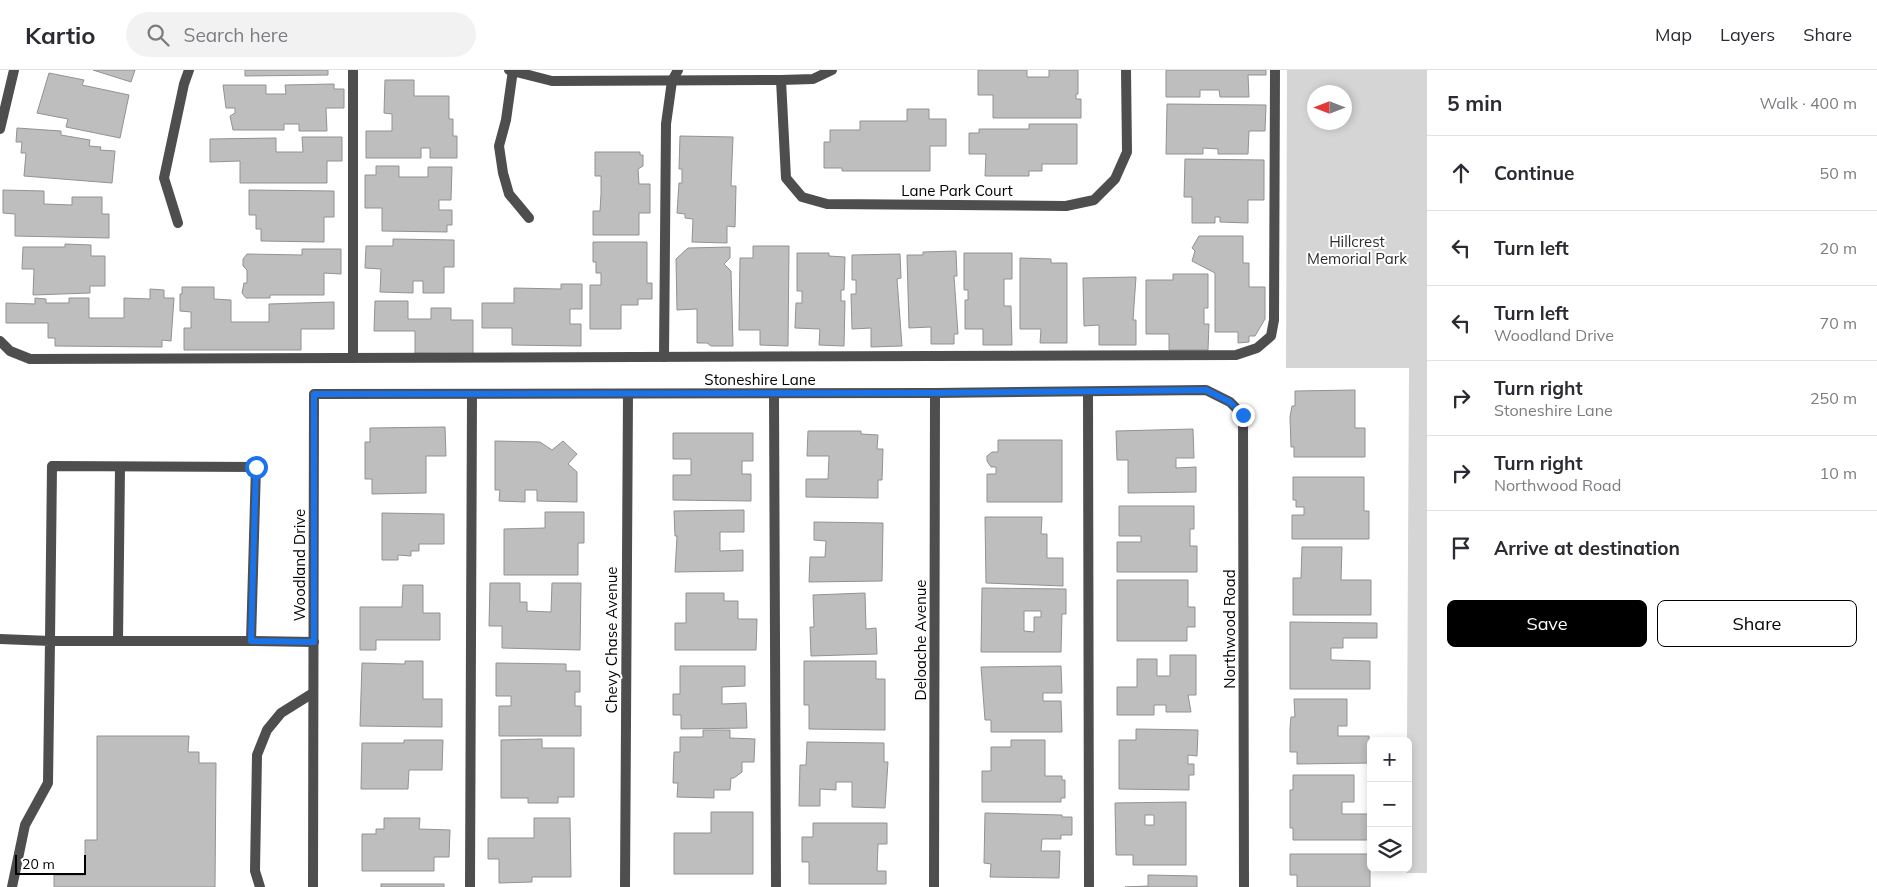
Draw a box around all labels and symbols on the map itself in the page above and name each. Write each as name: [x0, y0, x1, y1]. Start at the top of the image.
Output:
north arrow: [1307, 85, 1352, 130]
street label: Lane Park Court: [901, 181, 1013, 200]
park label: Hillcrest Memorial Park: [1307, 232, 1407, 268]
street label: Stoneshire Lane: [704, 370, 816, 389]
route end: [1232, 404, 1255, 427]
route start: [245, 456, 268, 479]
street label: Woodland Drive: [290, 509, 309, 621]
street label: Chevy Chase Avenue: [602, 567, 621, 713]
street label: Northwood Road: [1220, 569, 1239, 689]
street label: Deloache Avenue: [911, 579, 930, 701]
scale bar: [15, 852, 86, 875]

